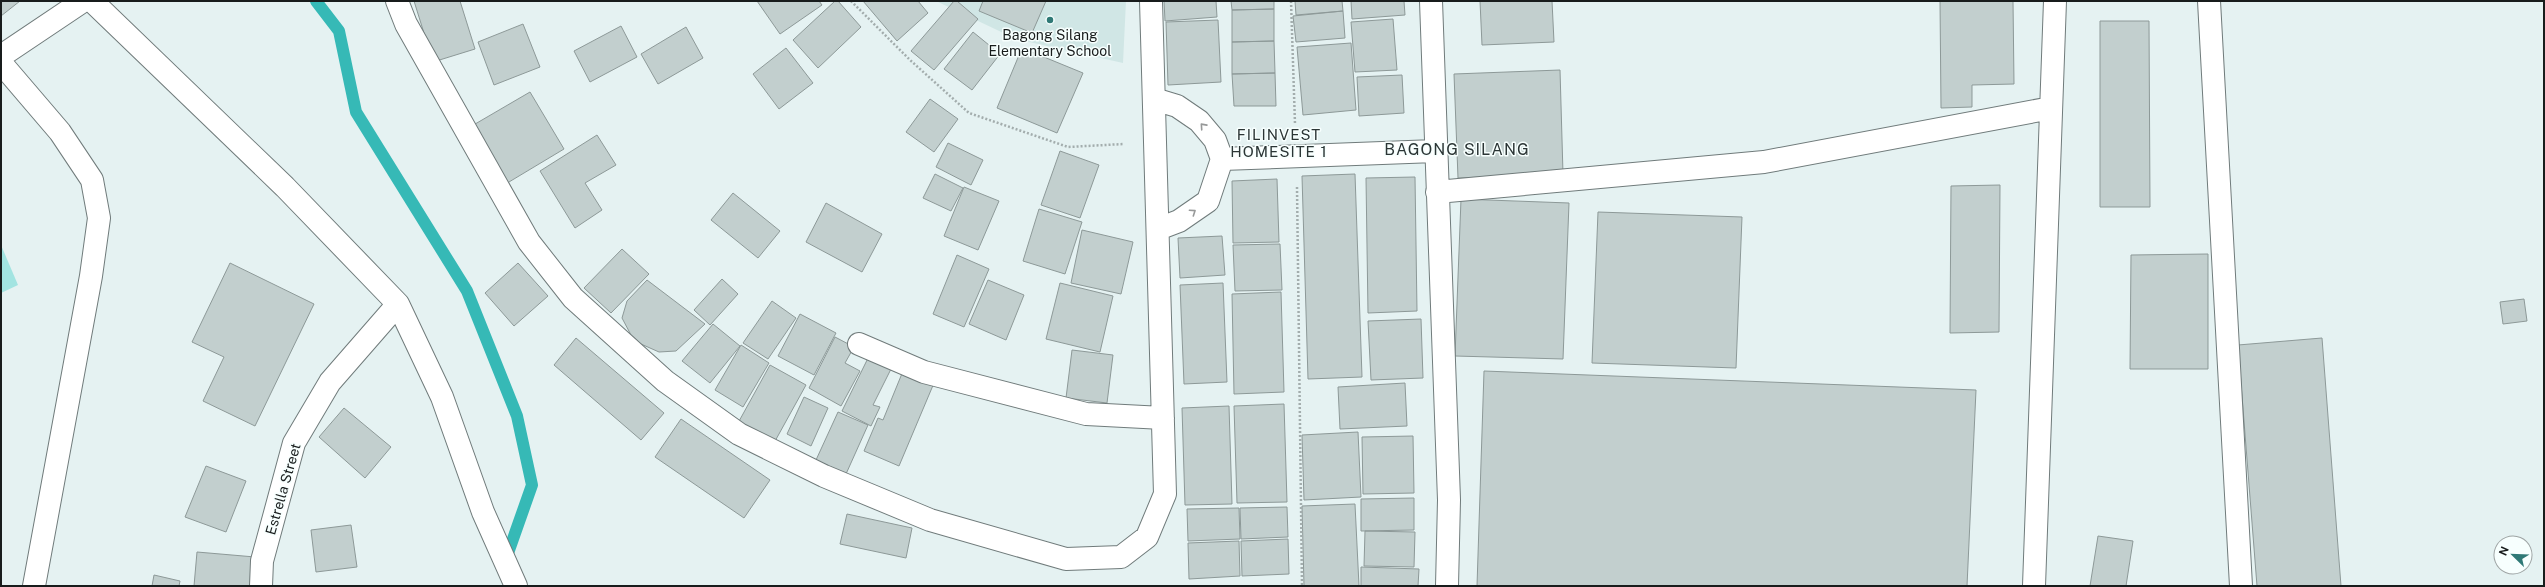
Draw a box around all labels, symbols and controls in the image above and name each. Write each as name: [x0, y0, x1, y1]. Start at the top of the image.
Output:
marker: Bagong Silang Elementary School: [1045, 15, 1055, 25]
place label: Bagong Silang Elementary School: [989, 27, 1111, 59]
one-way arrow: [1200, 123, 1207, 131]
district label: FILINVEST HOMESITE 1: [1230, 126, 1328, 160]
district label: BAGONG SILANG: [1384, 140, 1530, 159]
one-way arrow: [1189, 209, 1196, 217]
street label: Estrella Street: [262, 441, 304, 537]
north arrow: [2493, 535, 2533, 575]
text: N: [2497, 545, 2511, 557]

